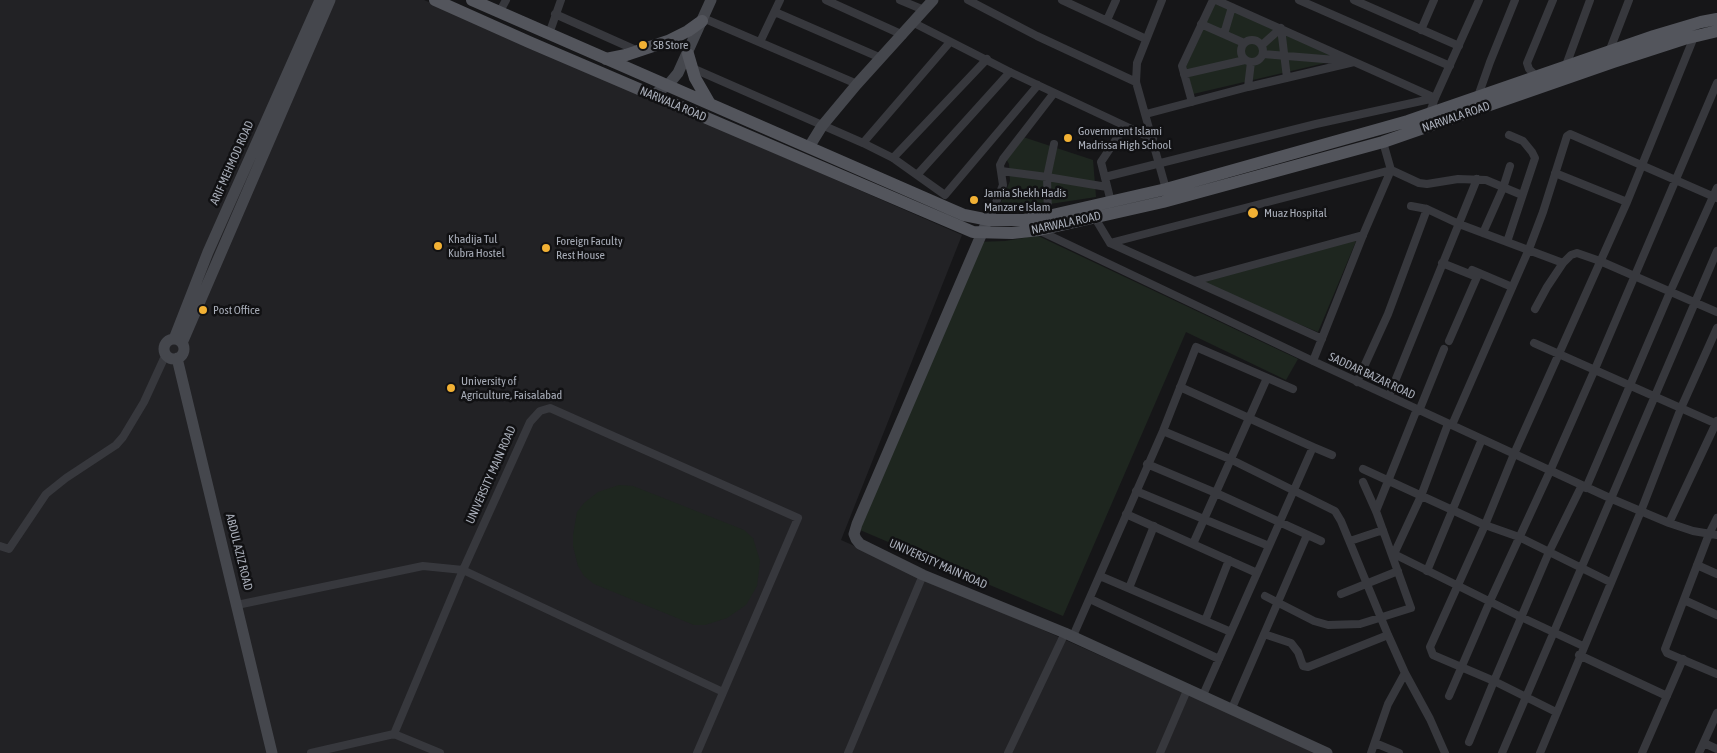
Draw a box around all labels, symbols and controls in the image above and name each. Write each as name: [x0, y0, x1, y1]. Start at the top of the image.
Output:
place label: SB Store: [653, 38, 688, 52]
marker: SB Store: [637, 39, 649, 51]
street label: NARWALA ROAD: [638, 84, 708, 124]
street label: NARWALA ROAD: [1420, 99, 1492, 135]
street label: ARIF MEHMOD ROAD: [207, 119, 257, 207]
place label: Government Islami Madrissa High School: [1078, 124, 1171, 152]
marker: Government Islami Madrissa High School: [1062, 132, 1074, 144]
place label: Jamia Shekh Hadis Manzar e Islam: [984, 186, 1066, 214]
marker: Jamia Shekh Hadis Manzar e Islam: [968, 194, 980, 206]
marker: Muaz Hospital: [1246, 206, 1260, 220]
place label: Muaz Hospital: [1264, 206, 1327, 220]
street label: NARWALA ROAD: [1030, 209, 1102, 237]
place label: Khadija Tul Kubra Hostel: [448, 232, 505, 260]
place label: Foreign Faculty Rest House: [556, 234, 623, 262]
marker: Khadija Tul Kubra Hostel: [432, 240, 444, 252]
marker: Foreign Faculty Rest House: [540, 242, 552, 254]
place label: Post Office: [213, 303, 260, 317]
marker: Post Office: [197, 304, 209, 316]
street label: SADDAR BAZAR ROAD: [1326, 350, 1418, 402]
place label: University of Agriculture, Faisalabad: [461, 374, 562, 402]
marker: University of Agriculture, Faisalabad: [445, 382, 457, 394]
street label: UNIVERSITY MAIN ROAD: [463, 424, 519, 526]
street label: ABDUL AZIZ ROAD: [223, 512, 255, 592]
street label: UNIVERSITY MAIN ROAD: [887, 536, 989, 592]

